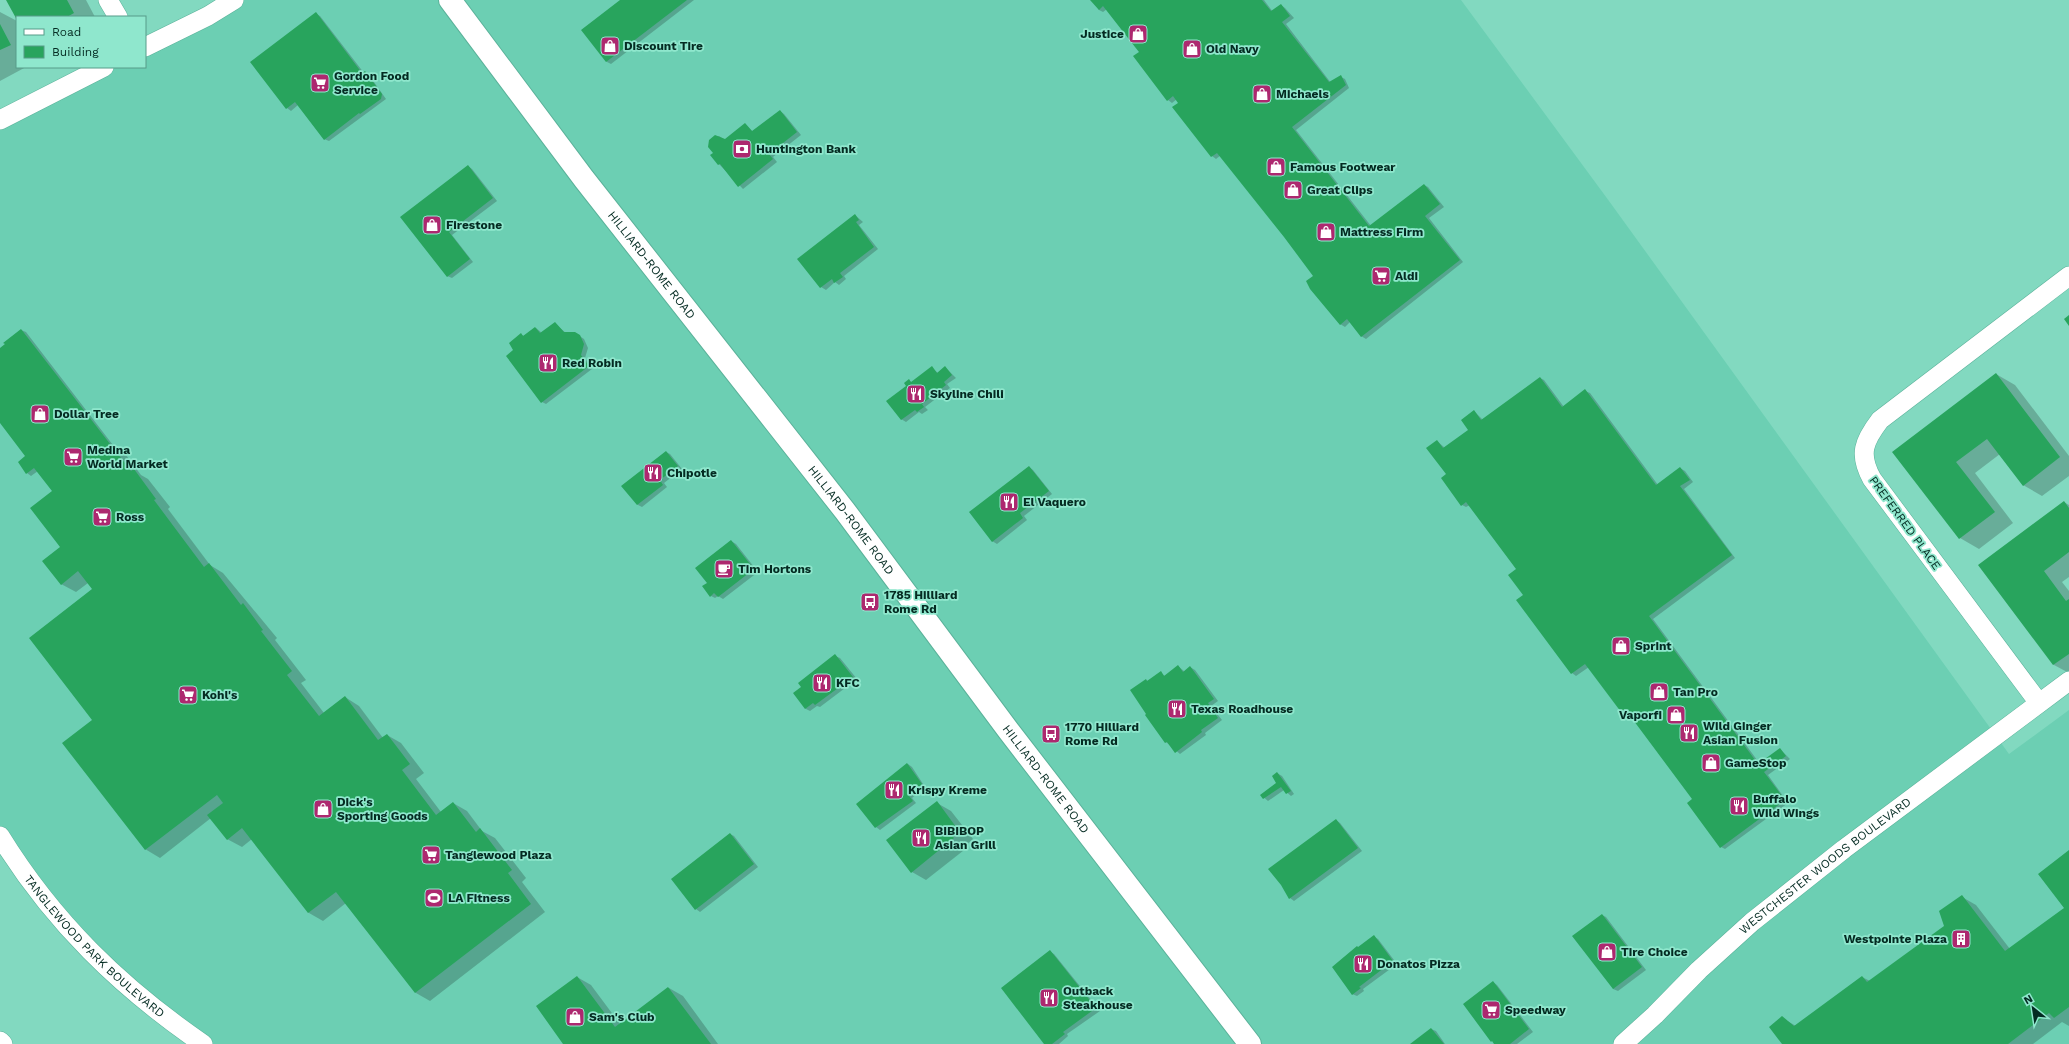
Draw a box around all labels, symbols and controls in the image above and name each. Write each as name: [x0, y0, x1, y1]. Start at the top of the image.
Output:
legend: [16, 16, 146, 68]
shop icon: Justice: [1127, 23, 1149, 45]
text: Road: [52, 25, 81, 39]
place label: Justice: [1080, 27, 1124, 41]
shop icon: Discount Tire: [599, 35, 621, 57]
shop icon: Old Navy: [1181, 38, 1203, 60]
place label: Discount Tire: [624, 39, 703, 53]
place label: Old Navy: [1206, 42, 1259, 56]
text: Building: [52, 45, 99, 59]
place label: Gordon Food Service: [334, 69, 409, 97]
supermarket icon: Gordon Food Service: [309, 72, 331, 94]
shop icon: Michaels: [1251, 83, 1273, 105]
place label: Michaels: [1276, 87, 1329, 101]
bank icon: Huntington Bank: [731, 138, 753, 160]
place label: Huntington Bank: [756, 142, 856, 156]
shop icon: Famous Footwear: [1265, 156, 1287, 178]
place label: Famous Footwear: [1290, 160, 1396, 174]
shop icon: Great Clips: [1282, 179, 1304, 201]
place label: Great Clips: [1307, 183, 1373, 197]
street label: HILLIARD-ROME ROAD: [605, 208, 698, 322]
shop icon: Firestone: [421, 214, 443, 236]
place label: Firestone: [446, 218, 502, 232]
shop icon: Mattress Firm: [1315, 221, 1337, 243]
place label: Mattress Firm: [1340, 225, 1423, 239]
supermarket icon: Aldi: [1370, 265, 1392, 287]
place label: Aldi: [1395, 269, 1418, 283]
restaurant icon: Red Robin: [537, 352, 559, 374]
place label: Red Robin: [562, 356, 622, 370]
restaurant icon: Skyline Chili: [905, 383, 927, 405]
place label: Skyline Chili: [930, 387, 1004, 401]
shop icon: Dollar Tree: [29, 403, 51, 425]
place label: Dollar Tree: [54, 407, 119, 421]
place label: Medina World Market: [87, 443, 169, 471]
supermarket icon: Medina World Market: [62, 446, 84, 468]
restaurant icon: Chipotle: [642, 462, 664, 484]
street label: HILLIARD-ROME ROAD: [805, 463, 897, 577]
place label: Chipotle: [667, 466, 717, 480]
street label: PREFERRED PLACE: [1866, 473, 1944, 573]
restaurant icon: El Vaquero: [998, 491, 1020, 513]
place label: El Vaquero: [1023, 495, 1086, 509]
supermarket icon: Ross: [91, 506, 113, 528]
place label: Ross: [116, 510, 145, 524]
cafe icon: Tim Hortons: [713, 558, 735, 580]
place label: Tim Hortons: [738, 562, 812, 576]
place label: 1785 Hilliard Rome Rd: [884, 588, 957, 616]
bus stop icon: 1785 Hilliard Rome Rd: [859, 591, 881, 613]
shop icon: Sprint: [1610, 635, 1632, 657]
place label: Sprint: [1635, 639, 1672, 653]
restaurant icon: KFC: [811, 672, 833, 694]
place label: KFC: [836, 676, 860, 690]
shop icon: Tan Pro: [1648, 681, 1670, 703]
supermarket icon: Kohl's: [177, 684, 199, 706]
place label: Tan Pro: [1673, 685, 1718, 699]
place label: Kohl's: [202, 688, 238, 702]
restaurant icon: Texas Roadhouse: [1166, 698, 1188, 720]
place label: Texas Roadhouse: [1191, 702, 1293, 716]
shop icon: Vaporfi: [1665, 704, 1687, 726]
place label: Vaporfi: [1619, 708, 1662, 722]
place label: Wild Ginger Asian Fusion: [1703, 719, 1778, 747]
place label: 1770 Hilliard Rome Rd: [1065, 720, 1139, 748]
street label: HILLIARD-ROME ROAD: [1000, 722, 1092, 836]
restaurant icon: Wild Ginger Asian Fusion: [1678, 722, 1700, 744]
bus stop icon: 1770 Hilliard Rome Rd: [1040, 723, 1062, 745]
shop icon: GameStop: [1700, 752, 1722, 774]
place label: GameStop: [1725, 756, 1787, 770]
restaurant icon: Krispy Kreme: [883, 779, 905, 801]
place label: Krispy Kreme: [908, 783, 987, 797]
place label: Buffalo Wild Wings: [1753, 792, 1820, 820]
street label: WESTCHESTER WOODS BOULEVARD: [1736, 794, 1914, 937]
place label: Dick's Sporting Goods: [337, 795, 428, 823]
restaurant icon: Buffalo Wild Wings: [1728, 795, 1750, 817]
shop icon: Dick's Sporting Goods: [312, 798, 334, 820]
place label: BIBIBOP Asian Grill: [935, 824, 996, 852]
restaurant icon: BIBIBOP Asian Grill: [910, 827, 932, 849]
supermarket icon: Tanglewood Plaza: [420, 844, 442, 866]
place label: Tanglewood Plaza: [445, 848, 552, 862]
street label: TANGLEWOOD PARK BOULEVARD: [21, 872, 167, 1020]
sports icon: LA Fitness: [423, 887, 445, 909]
place label: LA Fitness: [448, 891, 510, 905]
building icon: Westpointe Plaza: [1950, 928, 1972, 950]
place label: Westpointe Plaza: [1844, 932, 1947, 946]
shop icon: Tire Choice: [1596, 941, 1618, 963]
place label: Tire Choice: [1621, 945, 1688, 959]
restaurant icon: Donatos Pizza: [1352, 953, 1374, 975]
place label: Donatos Pizza: [1377, 957, 1460, 971]
place label: Outback Steakhouse: [1063, 984, 1133, 1012]
restaurant icon: Outback Steakhouse: [1038, 987, 1060, 1009]
north arrow: [2013, 988, 2053, 1028]
text: N: [2021, 992, 2035, 1007]
supermarket icon: Speedway: [1480, 999, 1502, 1021]
place label: Speedway: [1505, 1003, 1566, 1017]
shop icon: Sam's Club: [564, 1006, 586, 1028]
place label: Sam's Club: [589, 1010, 655, 1024]

